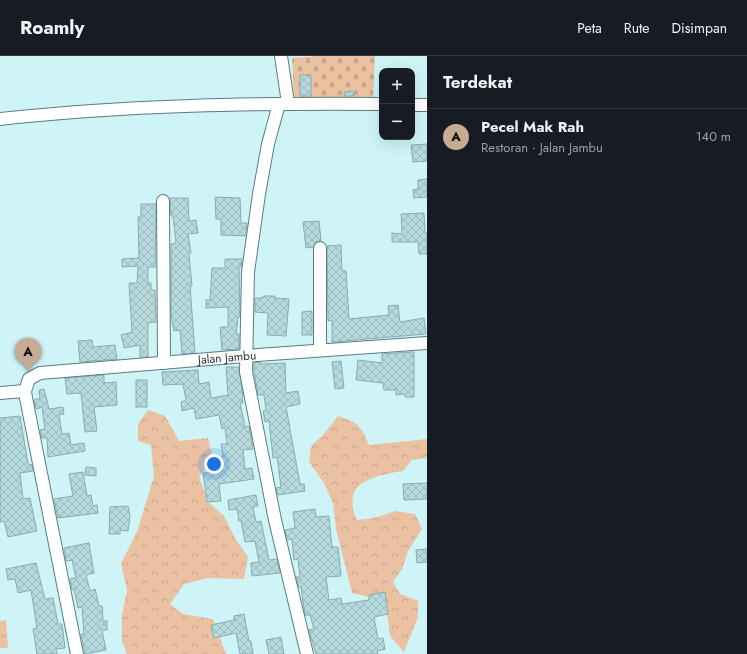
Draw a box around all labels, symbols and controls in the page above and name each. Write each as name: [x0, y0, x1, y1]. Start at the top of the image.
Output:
text: Roamly: [20, 14, 84, 41]
text: Peta: [577, 18, 602, 38]
text: Rute: [624, 18, 650, 38]
text: Disimpan: [672, 18, 727, 38]
map controls: [379, 68, 415, 140]
button: +: [379, 68, 415, 104]
text: Terdekat: [443, 70, 512, 94]
button: −: [379, 104, 415, 140]
text: Pecel Mak Rah: [481, 116, 584, 138]
text: A: [451, 127, 461, 146]
text: 140 m: [696, 127, 731, 146]
text: Restoran · Jalan Jambu: [481, 138, 603, 157]
pin: A: [15, 338, 41, 371]
street label: Jalan Jambu: [195, 346, 257, 369]
your location: [204, 454, 224, 474]

